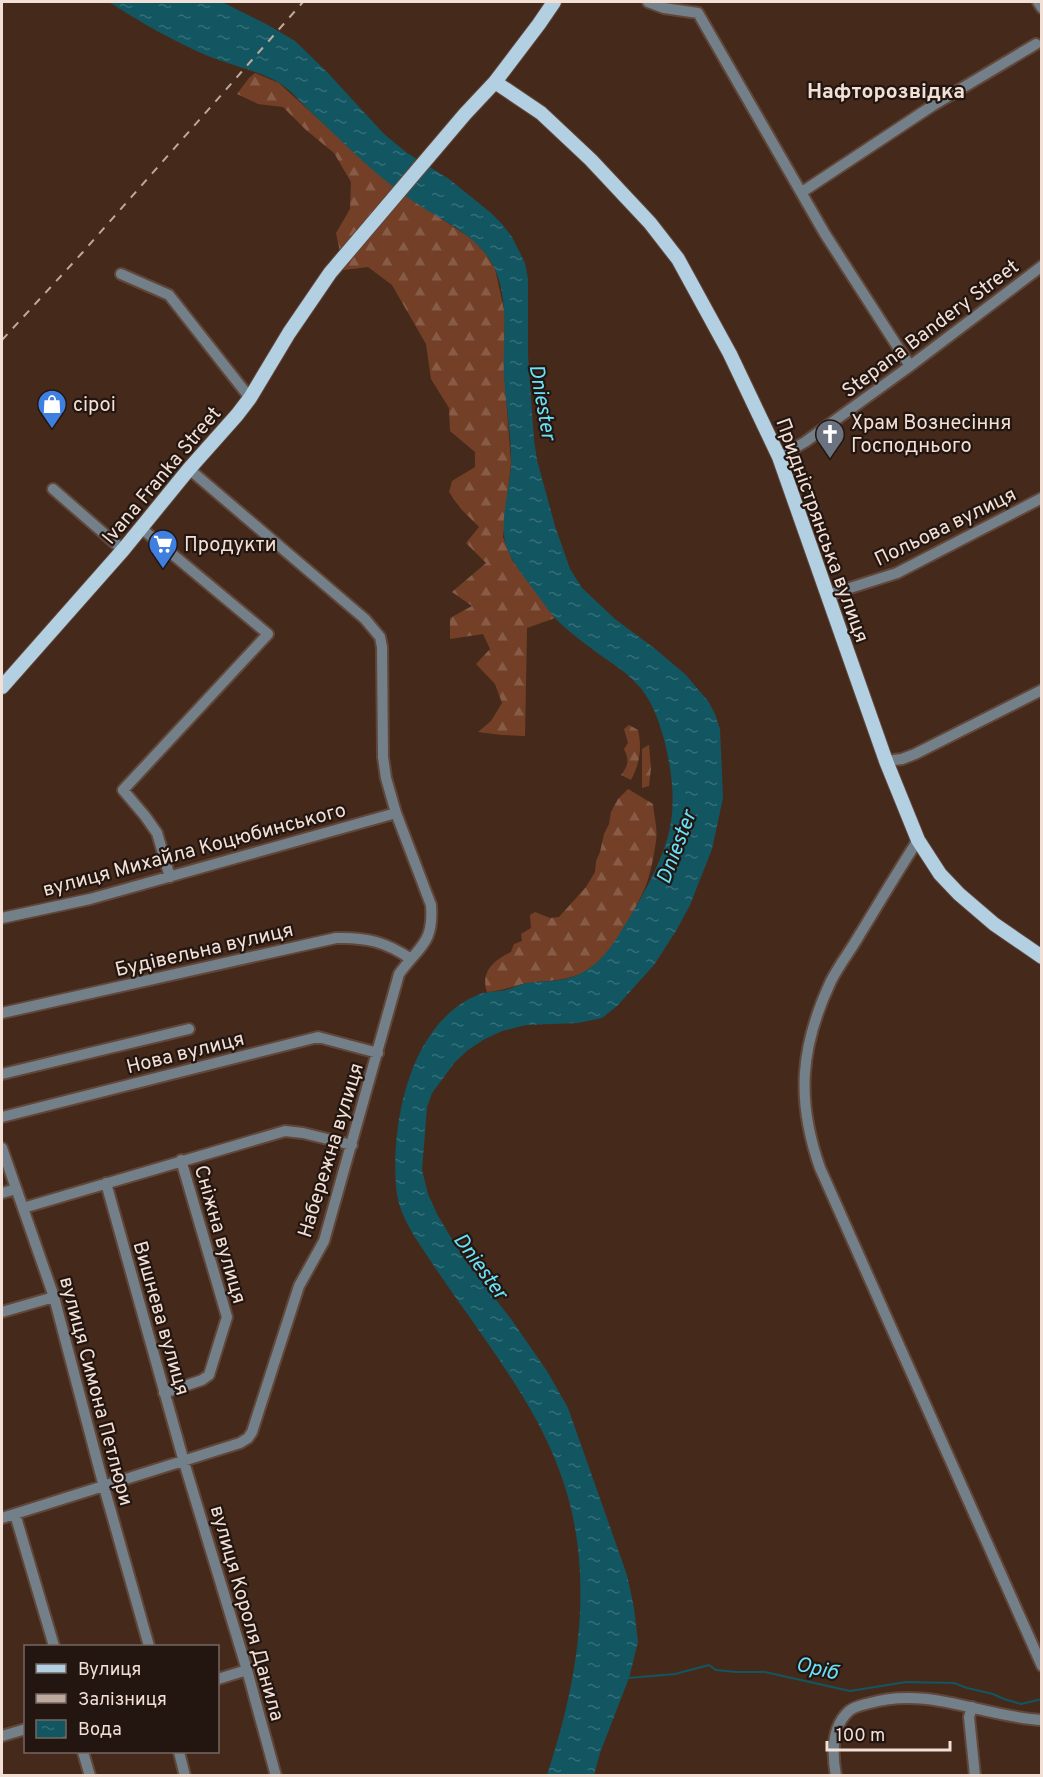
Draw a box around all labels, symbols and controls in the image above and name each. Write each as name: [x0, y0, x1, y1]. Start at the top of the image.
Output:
district label: Нафторозвідка: [807, 79, 965, 106]
street label: Stepana Bandery Street: [837, 254, 1025, 405]
water label: Dniester: [522, 362, 562, 444]
shop icon: сіроі: [36, 388, 68, 430]
place label: сіроі: [73, 393, 116, 419]
street label: Ivana Franka Street: [97, 402, 228, 551]
place label: Храм Вознесіння Господнього: [851, 411, 1011, 460]
street label: Придністрянська вулиця: [768, 415, 874, 647]
church icon: Храм Вознесіння Господнього: [814, 418, 846, 460]
street label: Польова вулиця: [871, 482, 1021, 573]
supermarket icon: Продукти: [147, 528, 179, 570]
place label: Продукти: [184, 533, 277, 559]
street label: вулиця Михайла Коцюбинського: [40, 798, 349, 904]
water label: Dniester: [651, 805, 704, 888]
street label: Будівельна вулиця: [113, 918, 296, 984]
street label: Нова вулиця: [124, 1027, 247, 1081]
street label: Набережна вулиця: [293, 1060, 371, 1241]
street label: Сніжна вулиця: [187, 1162, 251, 1307]
water label: Dniester: [446, 1228, 514, 1307]
street label: Вишнева вулиця: [126, 1238, 195, 1399]
street label: вулиця Симона Петлюри: [52, 1274, 138, 1509]
street label: вулиця Короля Данила: [203, 1503, 289, 1724]
legend: [24, 1645, 219, 1753]
water label: Оріб: [793, 1652, 842, 1688]
text: Вулиця: [78, 1659, 141, 1682]
text: Залізниця: [78, 1689, 167, 1712]
scale bar: [827, 1714, 950, 1752]
text: Вода: [78, 1719, 122, 1742]
text: 100 m: [836, 1725, 885, 1748]

